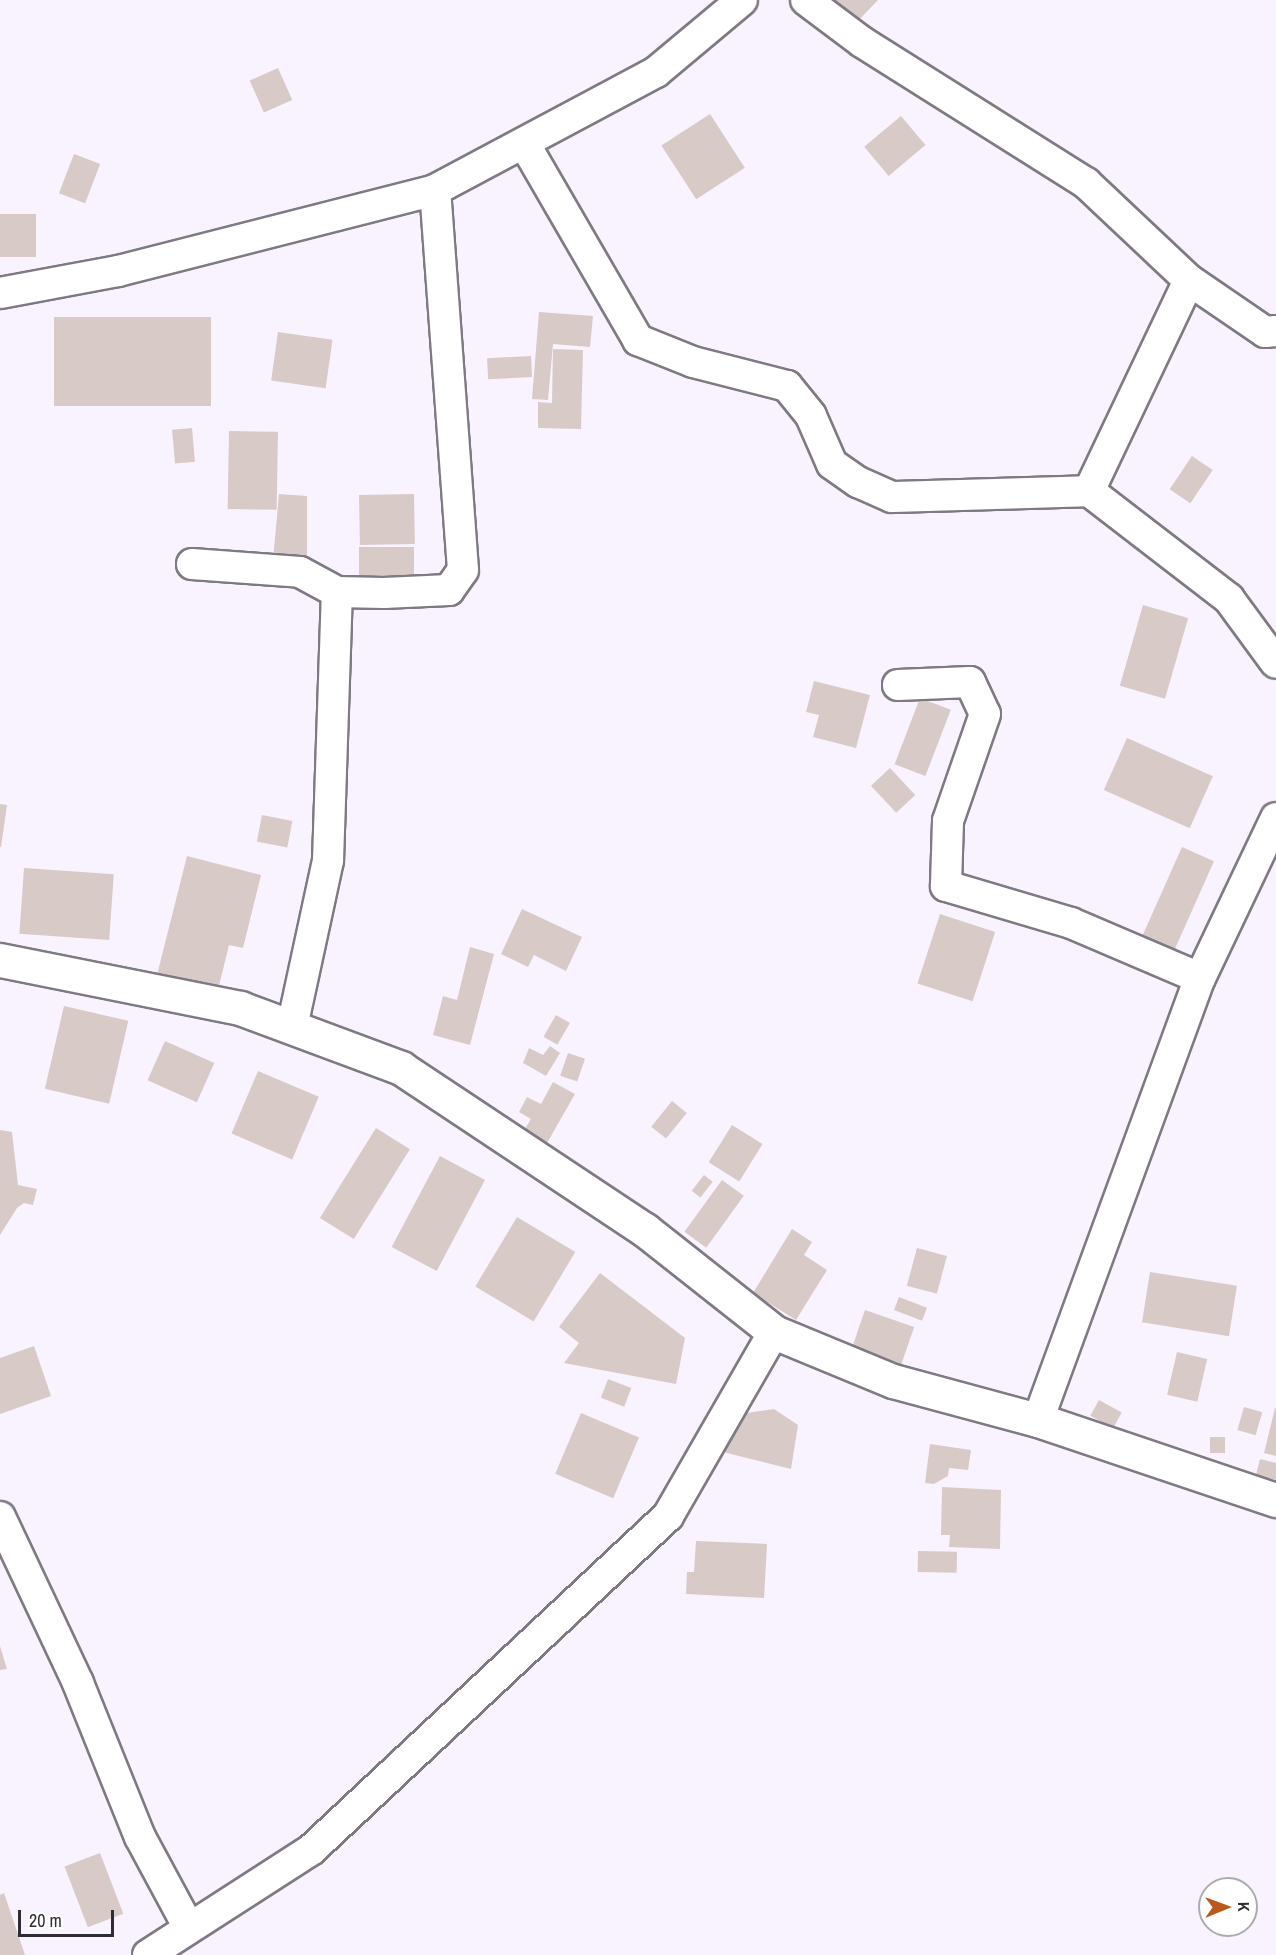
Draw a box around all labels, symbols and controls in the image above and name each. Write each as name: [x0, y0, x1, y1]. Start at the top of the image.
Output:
north arrow: [1198, 1877, 1258, 1937]
scale bar: [21, 1898, 117, 1936]
text: K: [1233, 1902, 1255, 1912]
text: 20 m: [29, 1908, 62, 1933]

